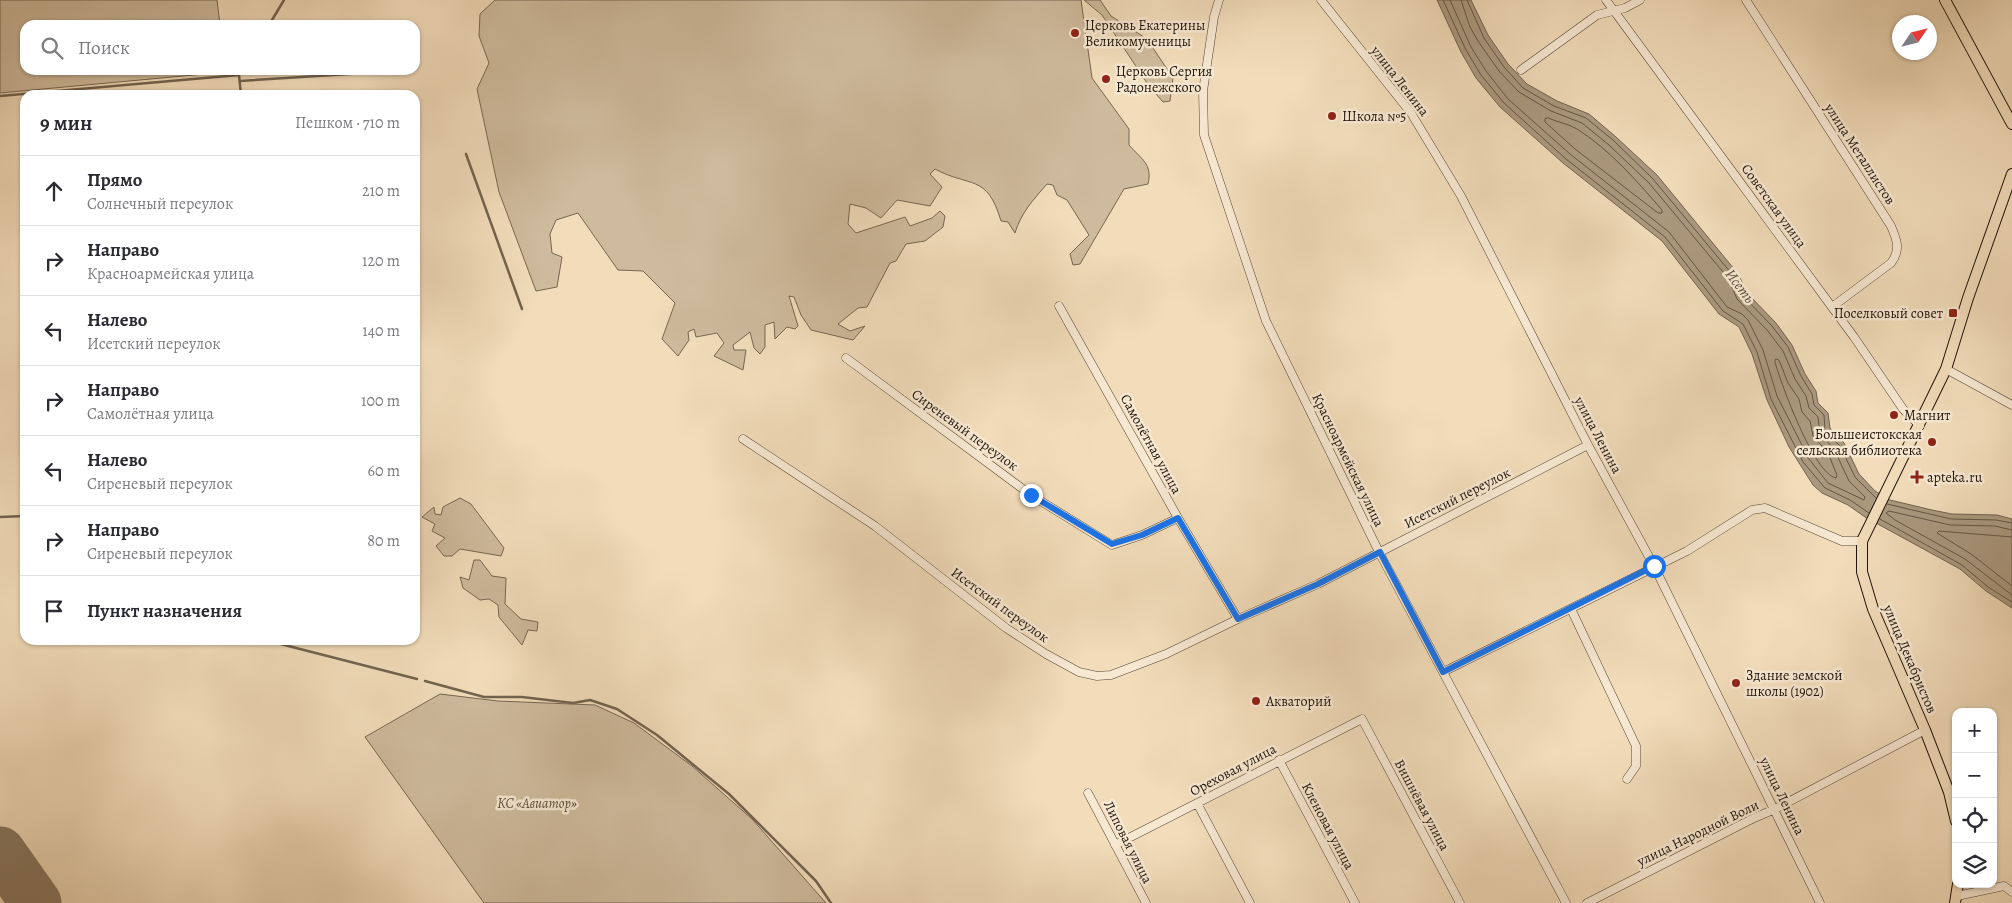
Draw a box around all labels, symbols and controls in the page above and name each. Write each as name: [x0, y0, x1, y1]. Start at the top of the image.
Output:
north arrow: [1892, 15, 1937, 60]
place label: Церковь Екатерины Великомученицы: [1085, 16, 1205, 51]
search box: [20, 20, 420, 75]
marker: Церковь Екатерины Великомученицы: [1069, 27, 1081, 39]
icon: search: [38, 34, 66, 62]
text: Поиск: [78, 35, 130, 61]
street label: улица Ленина: [1366, 41, 1434, 121]
place label: Церковь Сергия Радонежского: [1116, 62, 1213, 97]
marker: Церковь Сергия Радонежского: [1100, 73, 1112, 85]
street label: улица Металлистов: [1820, 99, 1900, 209]
place label: Школа №5: [1342, 107, 1406, 126]
text: 9 мин: [40, 109, 92, 137]
marker: Школа №5: [1326, 110, 1338, 122]
text: Пешком · 710 m: [295, 112, 400, 134]
street label: Советская улица: [1737, 160, 1811, 252]
text: Прямо: [87, 167, 142, 193]
icon: ahead: [40, 177, 68, 205]
text: 210 m: [362, 180, 400, 202]
text: Солнечный переулок: [87, 193, 233, 215]
text: Направо: [87, 237, 159, 263]
icon: right: [40, 247, 68, 275]
text: 120 m: [362, 250, 400, 272]
text: Красноармейская улица: [87, 263, 254, 285]
water label: Исеть: [1720, 265, 1760, 307]
place label: Поселковый совет: [1834, 304, 1943, 323]
text: Налево: [87, 307, 147, 333]
marker: Поселковый совет: [1947, 307, 1959, 319]
icon: left: [40, 317, 68, 345]
text: 140 m: [362, 320, 400, 342]
text: Исетский переулок: [87, 333, 221, 355]
text: Направо: [87, 377, 159, 403]
street label: Сиреневый переулок: [908, 385, 1022, 475]
icon: right: [40, 387, 68, 415]
text: 100 m: [361, 390, 400, 412]
street label: Красноармейская улица: [1307, 390, 1389, 530]
street label: Самолётная улица: [1116, 391, 1187, 498]
street label: улица Ленина: [1569, 392, 1627, 477]
text: Самолётная улица: [87, 403, 214, 425]
place label: Магнит: [1904, 406, 1951, 425]
marker: Магнит: [1888, 409, 1900, 421]
place label: Большеистокская сельская библиотека: [1796, 425, 1923, 460]
marker: Большеистокская сельская библиотека: [1926, 436, 1938, 448]
text: Налево: [87, 447, 147, 473]
icon: left: [40, 457, 68, 485]
text: 60 m: [368, 460, 400, 482]
street label: Исетский переулок: [1401, 463, 1513, 533]
place label: apteka.ru: [1927, 468, 1983, 487]
marker: apteka.ru: [1911, 471, 1923, 483]
text: Сиреневый переулок: [87, 473, 233, 495]
route end: [1020, 484, 1043, 507]
text: Направо: [87, 517, 159, 543]
icon: right: [40, 527, 68, 555]
text: 80 m: [367, 530, 400, 552]
text: Сиреневый переулок: [87, 543, 233, 565]
route start: [1643, 555, 1666, 578]
street label: Исетский переулок: [947, 563, 1053, 647]
icon: arrive: [40, 597, 68, 625]
text: Пункт назначения: [87, 598, 242, 624]
street label: улица Декабристов: [1878, 601, 1942, 717]
place label: Здание земской школы (1902): [1746, 666, 1842, 701]
marker: Здание земской школы (1902): [1730, 677, 1742, 689]
place label: Акваторий: [1265, 692, 1331, 711]
marker: Акваторий: [1250, 695, 1262, 707]
map controls: [1952, 708, 1997, 888]
button: +: [1952, 708, 1997, 753]
street label: Ореховая улица: [1187, 739, 1280, 801]
street label: улица Ленина: [1754, 753, 1809, 839]
button: −: [1952, 753, 1997, 798]
street label: Вишнёвая улица: [1390, 756, 1454, 854]
street label: Кленовая улица: [1297, 779, 1359, 873]
park label: КС «Авиатор»: [497, 794, 577, 813]
street label: улица Народной Воли: [1633, 795, 1762, 871]
street label: Липовая улица: [1099, 797, 1157, 887]
button: locate: [1952, 798, 1997, 843]
button: layers: [1952, 843, 1997, 888]

